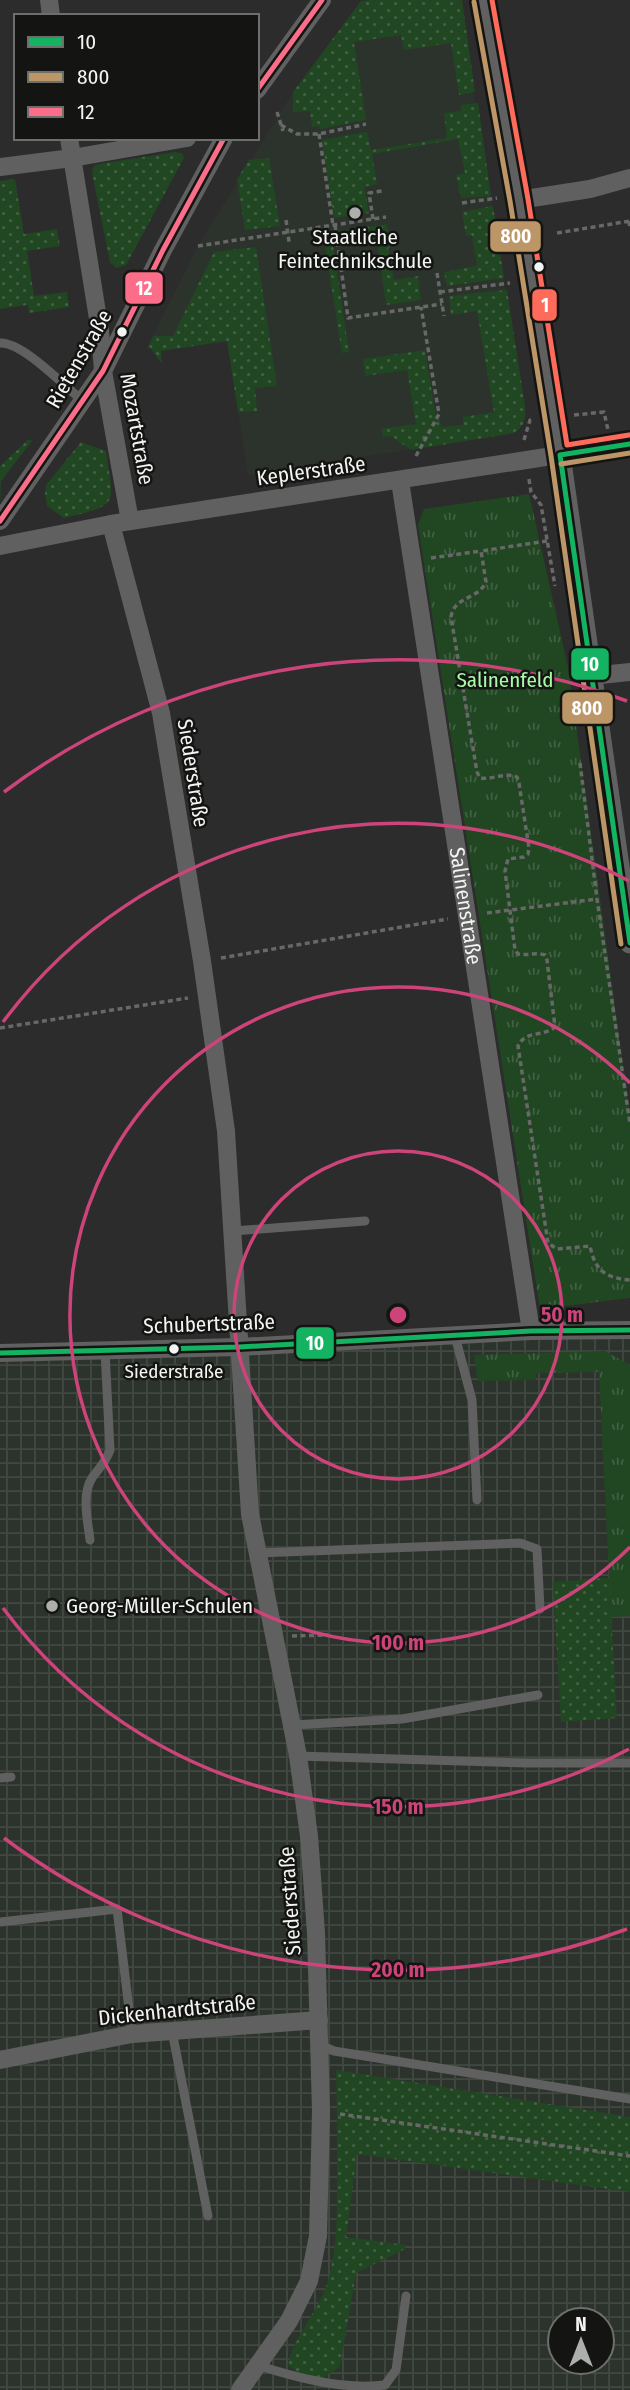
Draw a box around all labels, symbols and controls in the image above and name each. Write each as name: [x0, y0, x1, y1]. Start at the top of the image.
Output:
legend: [14, 14, 259, 140]
text: 10: [77, 29, 96, 55]
text: 800: [77, 64, 109, 90]
text: 12: [77, 99, 94, 125]
marker: Staatliche Feintechnikschule: [347, 205, 363, 221]
line badge: 800: [489, 220, 542, 253]
place label: Staatliche Feintechnikschule: [278, 224, 432, 274]
text: 800: [501, 225, 531, 248]
unlabelled marker: [532, 260, 546, 274]
line badge: 12: [124, 271, 164, 305]
text: 12: [136, 277, 153, 300]
line badge: 1: [531, 288, 558, 322]
text: 1: [541, 294, 549, 317]
street label: Rietenstraße: [40, 305, 118, 413]
unlabelled marker: [115, 325, 129, 339]
street label: Mozartstraße: [114, 371, 160, 487]
street label: Keplerstraße: [255, 450, 367, 492]
line badge: 10: [570, 647, 610, 681]
text: 10: [581, 653, 599, 676]
park label: Salinenfeld: [456, 667, 554, 693]
line badge: 800: [561, 691, 614, 725]
text: 800: [572, 697, 602, 720]
street label: Siederstraße: [172, 717, 214, 829]
street label: Salinenstraße: [444, 846, 487, 966]
text: 50 m: [541, 1302, 583, 1328]
centre of rings: [386, 1303, 410, 1327]
street label: Schubertstraße: [143, 1309, 275, 1339]
line badge: 10: [295, 1326, 335, 1360]
text: 10: [306, 1332, 324, 1355]
marker: Siederstraße: [167, 1342, 181, 1356]
place label: Siederstraße: [125, 1360, 223, 1383]
place label: Georg-Müller-Schulen: [66, 1593, 253, 1619]
marker: Georg-Müller-Schulen: [44, 1598, 60, 1614]
text: 100 m: [372, 1630, 424, 1656]
text: 150 m: [372, 1794, 424, 1820]
street label: Siederstraße: [273, 1846, 307, 1956]
text: 200 m: [370, 1957, 425, 1983]
street label: Dickenhardtstraße: [97, 1989, 257, 2031]
north arrow: [546, 2306, 616, 2376]
text: N: [575, 2313, 587, 2336]

